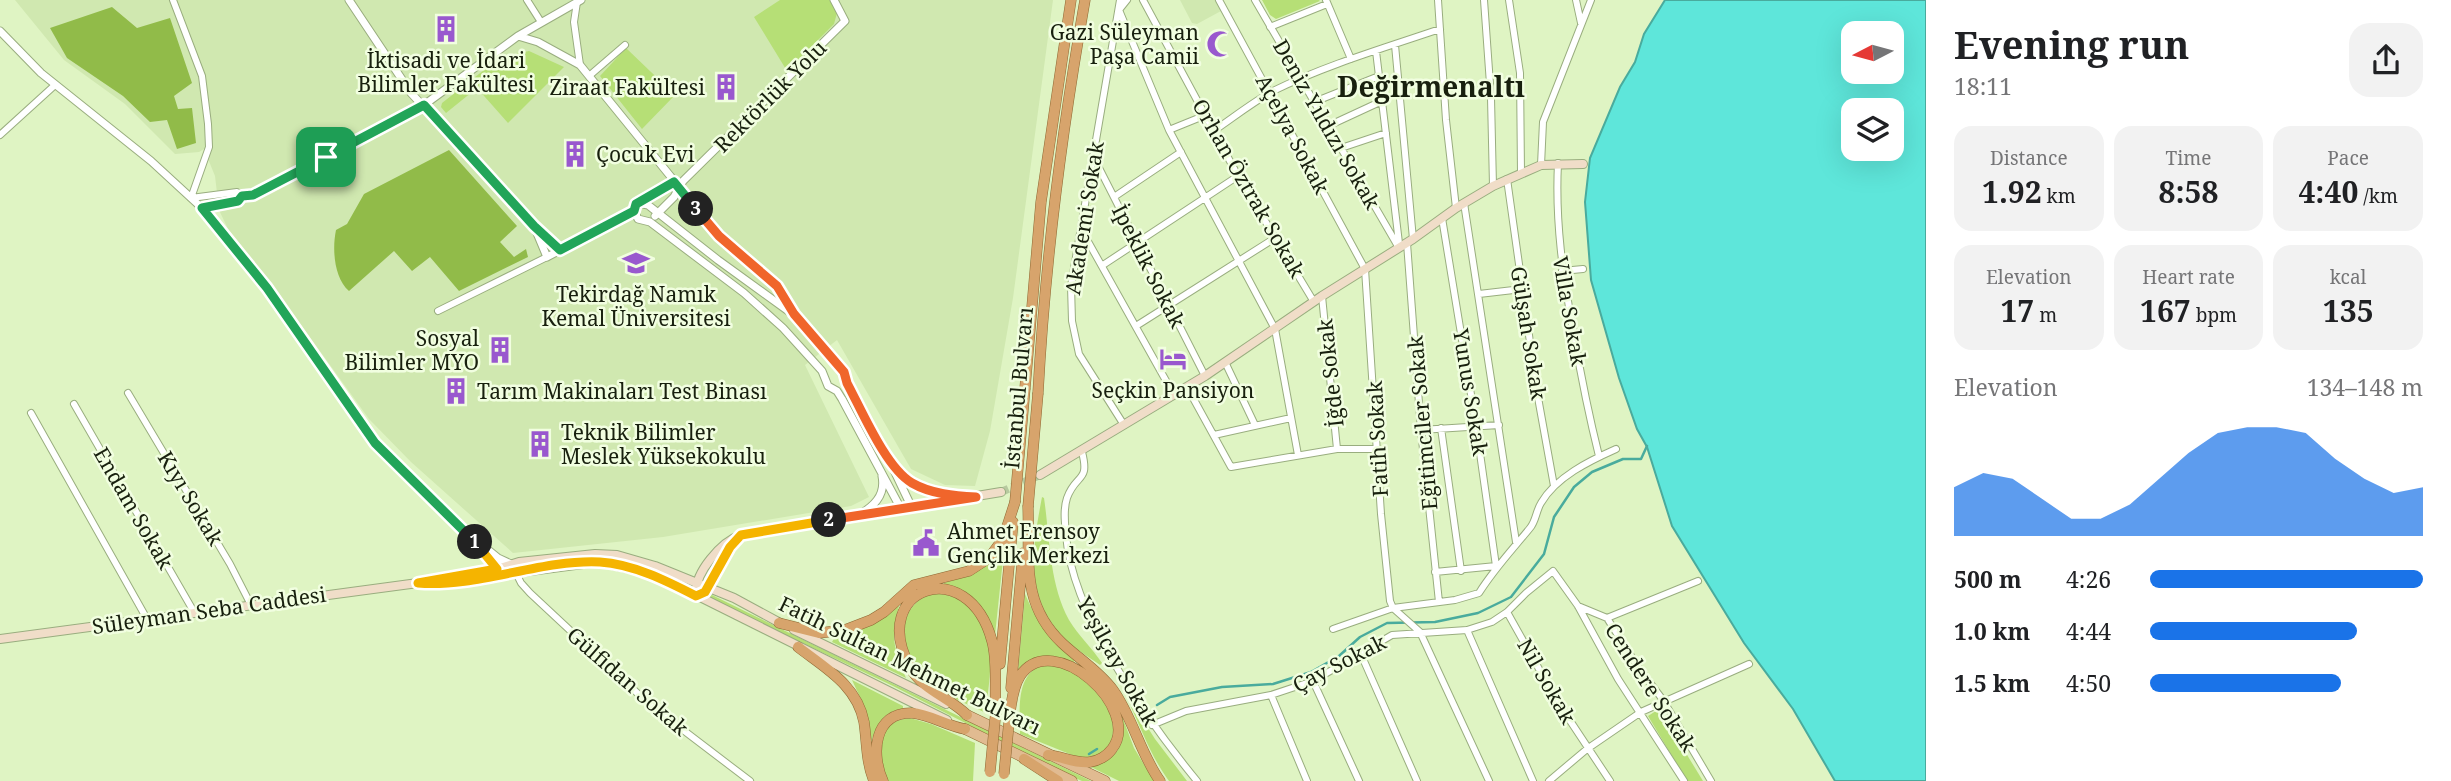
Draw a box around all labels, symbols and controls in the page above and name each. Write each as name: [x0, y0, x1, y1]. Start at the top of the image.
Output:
building icon: İktisadi ve İdari Bilimler Fakültesi: [431, 14, 461, 44]
place label: Gazi Süleyman Paşa Camii: [1050, 18, 1199, 70]
text: Evening run: [1954, 18, 2189, 70]
north arrow: [1841, 21, 1904, 84]
map controls: [1841, 21, 1904, 161]
button: share: [2349, 23, 2423, 97]
mosque icon: Gazi Süleyman Paşa Camii: [1205, 29, 1235, 59]
street label: Rektörlük Yolu: [708, 34, 832, 158]
street label: Deniz Yıldızı Sokak: [1267, 34, 1387, 215]
place label: İktisadi ve İdari Bilimler Fakültesi: [358, 46, 535, 98]
district label: Değirmenaltı: [1337, 67, 1525, 105]
street label: Açelya Sokak: [1250, 69, 1337, 199]
text: 18:11: [1954, 70, 2012, 102]
building icon: Ziraat Fakültesi: [711, 72, 741, 102]
place label: Ziraat Fakültesi: [550, 73, 705, 101]
street label: Orhan Öztrak Sokak: [1186, 93, 1312, 283]
button: layers: [1841, 98, 1904, 161]
pin: [296, 127, 356, 187]
icon: arrive: [307, 138, 345, 176]
building icon: Çocuk Evi: [560, 139, 590, 169]
street label: Akademi Sokak: [1058, 139, 1110, 297]
place label: Çocuk Evi: [596, 140, 695, 168]
text: Distance: [1990, 145, 2068, 171]
text: Time: [2166, 145, 2211, 171]
text: Pace: [2327, 145, 2369, 171]
text: 1.92: [1982, 171, 2042, 212]
text: 8:58: [2159, 171, 2218, 212]
text: 4:40: [2298, 171, 2358, 212]
text: km: [2042, 183, 2076, 209]
text: /km: [2358, 183, 2398, 209]
pin: 3: [678, 192, 714, 227]
text: 3: [690, 195, 701, 221]
street label: İpeklik Sokak: [1106, 199, 1192, 333]
school or university icon: Tekirdağ Namık Kemal Üniversitesi: [621, 248, 651, 278]
street label: Villa Sokak: [1547, 254, 1594, 369]
street label: Gülşah Sokak: [1505, 264, 1553, 402]
text: Elevation: [1986, 264, 2072, 290]
text: Heart rate: [2142, 264, 2235, 290]
text: kcal: [2330, 264, 2367, 290]
place label: Tekirdağ Namık Kemal Üniversitesi: [542, 280, 731, 332]
text: 17: [2000, 290, 2034, 331]
text: 167: [2140, 290, 2191, 331]
text: 135: [2323, 290, 2374, 331]
text: m: [2034, 302, 2057, 328]
text: bpm: [2191, 302, 2237, 328]
street label: İstanbul Bulvarı: [997, 306, 1039, 470]
street label: İğde Sokak: [1310, 317, 1350, 428]
place label: Sosyal Bilimler MYO: [345, 324, 479, 376]
street label: Yunus Sokak: [1447, 326, 1495, 458]
street label: Eğitimciler Sokak: [1400, 334, 1444, 511]
building icon: Sosyal Bilimler MYO: [485, 335, 515, 365]
hotel icon: Seçkin Pansiyon: [1158, 344, 1188, 374]
text: Elevation: [1954, 371, 2058, 403]
text: 134–148 m: [2307, 371, 2423, 403]
building icon: Tarım Makinaları Test Binası: [441, 376, 471, 406]
place label: Seçkin Pansiyon: [1092, 376, 1254, 404]
place label: Tarım Makinaları Test Binası: [477, 377, 767, 405]
street label: Fatih Sokak: [1360, 380, 1394, 498]
place label: Teknik Bilimler Meslek Yüksekokulu: [561, 418, 766, 470]
building icon: Teknik Bilimler Meslek Yüksekokulu: [525, 429, 555, 459]
street label: Endam Sokak: [88, 442, 181, 575]
street label: Kıyı Sokak: [152, 446, 231, 551]
pin: 2: [812, 503, 846, 538]
text: 2: [823, 506, 834, 532]
place label: Ahmet Erensoy Gençlik Merkezi: [947, 517, 1110, 569]
pin: 1: [458, 524, 492, 560]
text: 1: [469, 528, 480, 554]
public building icon: Ahmet Erensoy Gençlik Merkezi: [911, 528, 941, 558]
text: 500 m: [1954, 563, 2022, 595]
text: 4:26: [2066, 563, 2111, 595]
street label: Süleyman Seba Caddesi: [90, 580, 328, 640]
street label: Fatih Sultan Mehmet Bulvarı: [774, 589, 1046, 741]
street label: Yeşilçay Sokak: [1070, 590, 1166, 732]
text: 1.0 km: [1954, 615, 2030, 647]
text: 4:44: [2066, 615, 2111, 647]
street label: Cendere Sokak: [1599, 617, 1704, 757]
street label: Gülfidan Sokak: [561, 620, 695, 742]
street label: Çay Sokak: [1287, 627, 1391, 699]
street label: Nil Sokak: [1511, 633, 1583, 730]
text: 1.5 km: [1954, 667, 2030, 699]
text: 4:50: [2066, 667, 2111, 699]

